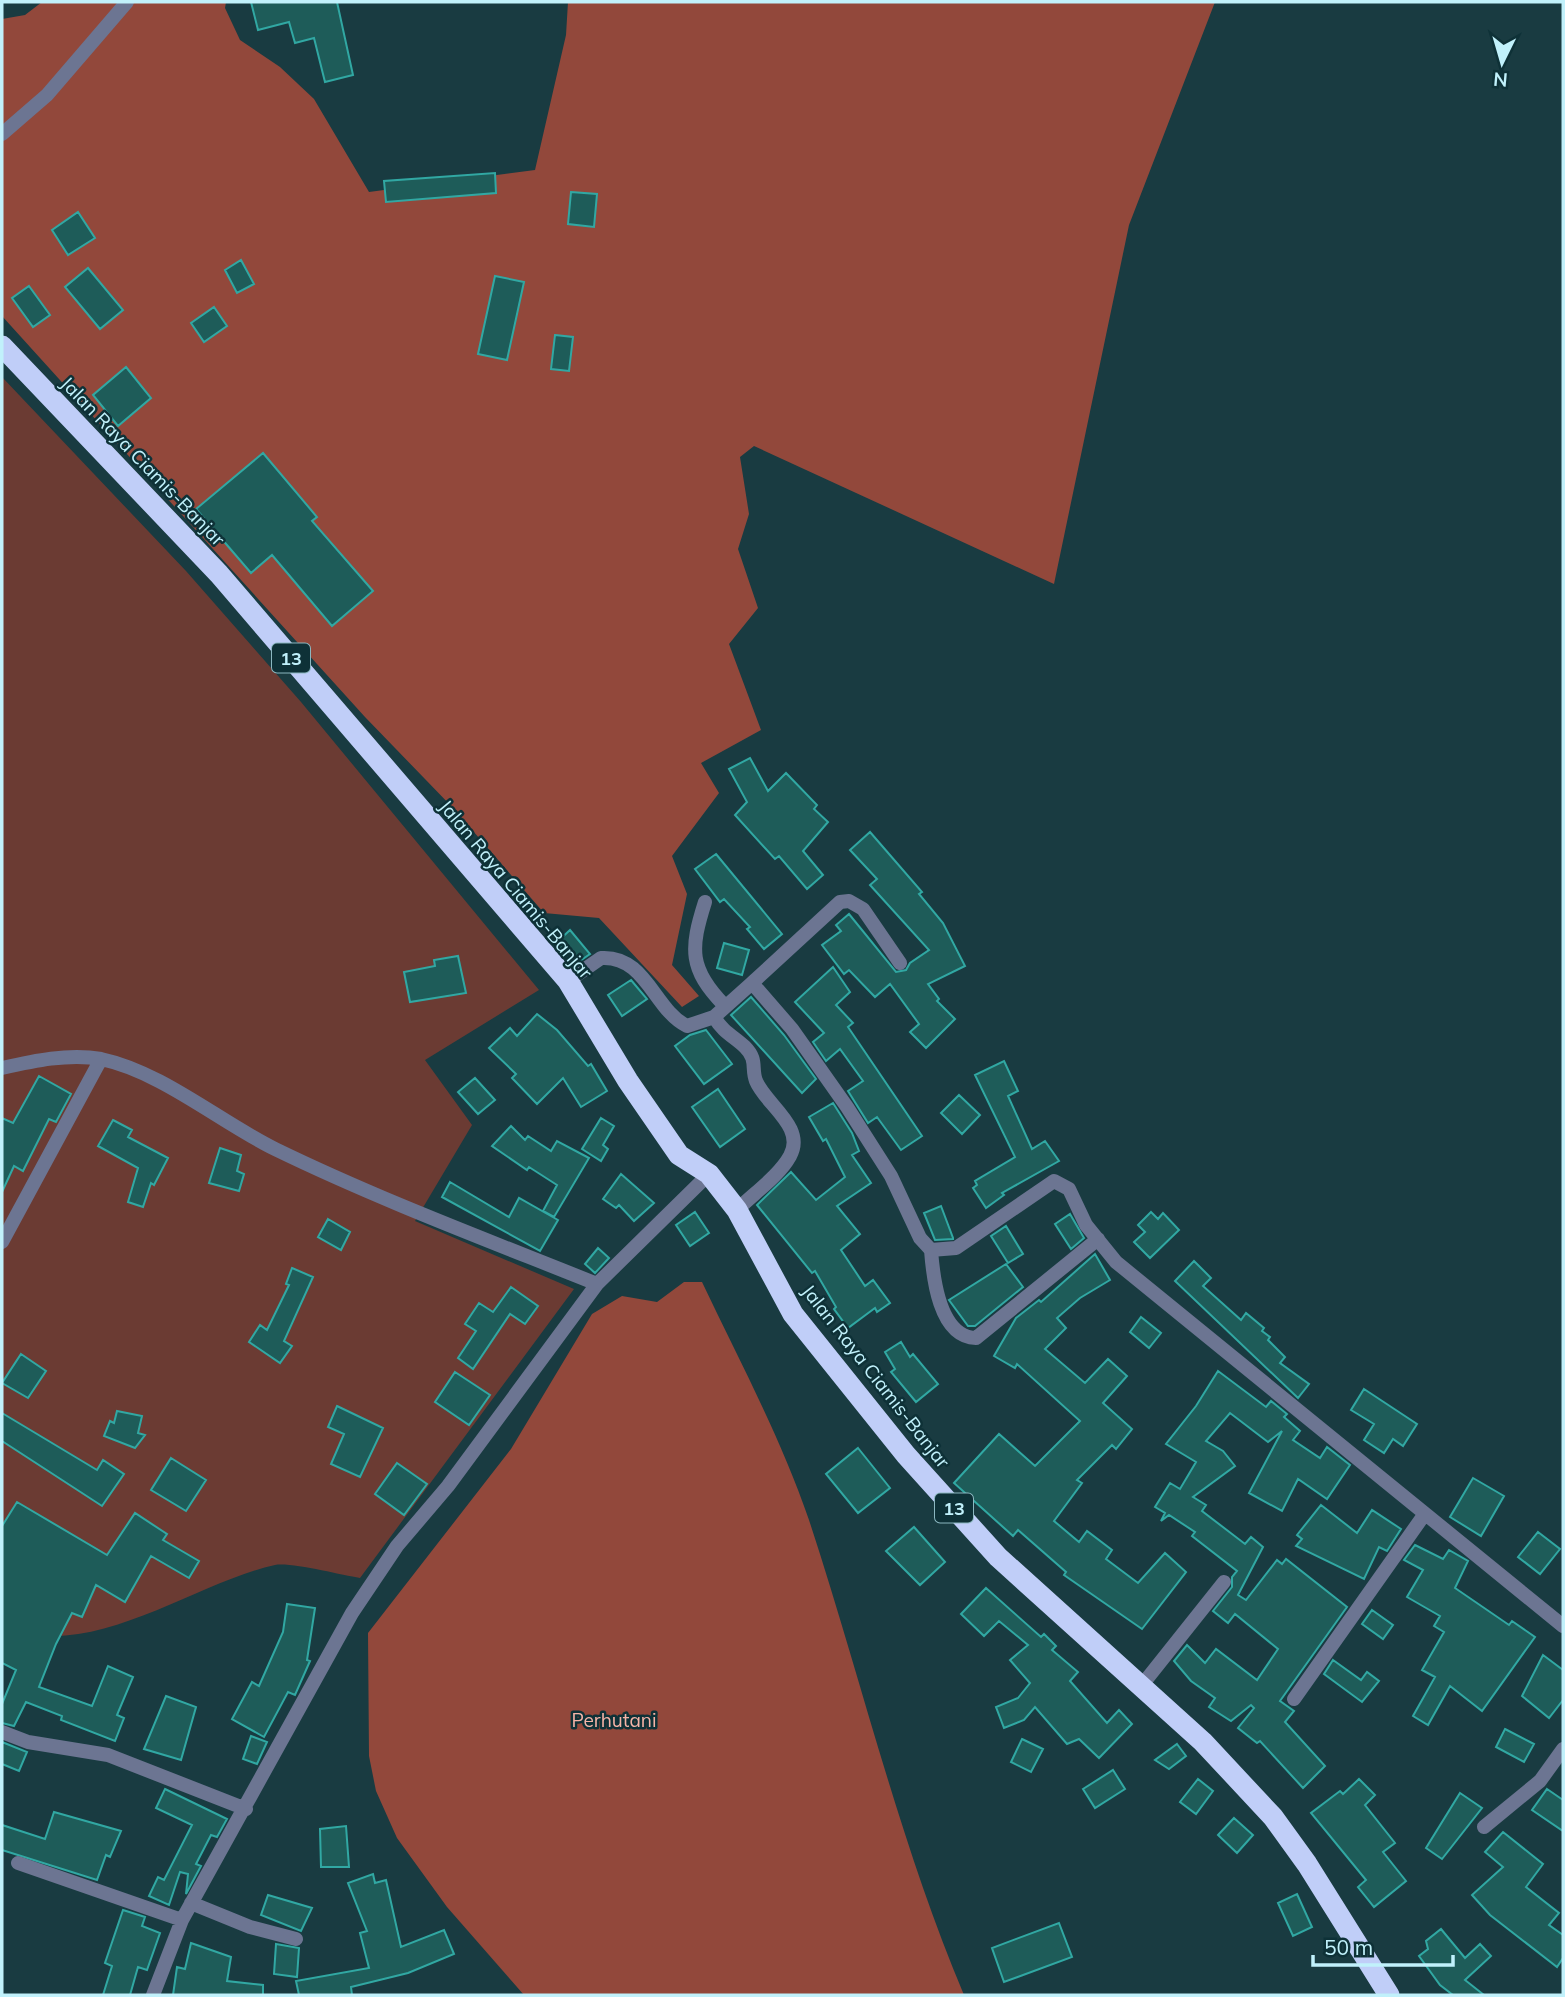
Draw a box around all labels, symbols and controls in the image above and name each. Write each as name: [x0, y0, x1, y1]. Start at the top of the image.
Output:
north arrow: [1467, 28, 1537, 98]
text: N: [1492, 67, 1509, 93]
street label: Jalan Raya Ciamis-Banjar: [56, 371, 230, 551]
road number: 13: [272, 644, 310, 672]
street label: Jalan Raya Ciamis-Banjar: [434, 795, 598, 983]
street label: Jalan Raya Ciamis-Banjar: [797, 1279, 955, 1473]
road number: 13: [935, 1493, 973, 1522]
park label: Perhutani: [572, 1708, 656, 1732]
scale bar: [1313, 1924, 1453, 1968]
text: 50 m: [1324, 1934, 1373, 1960]

